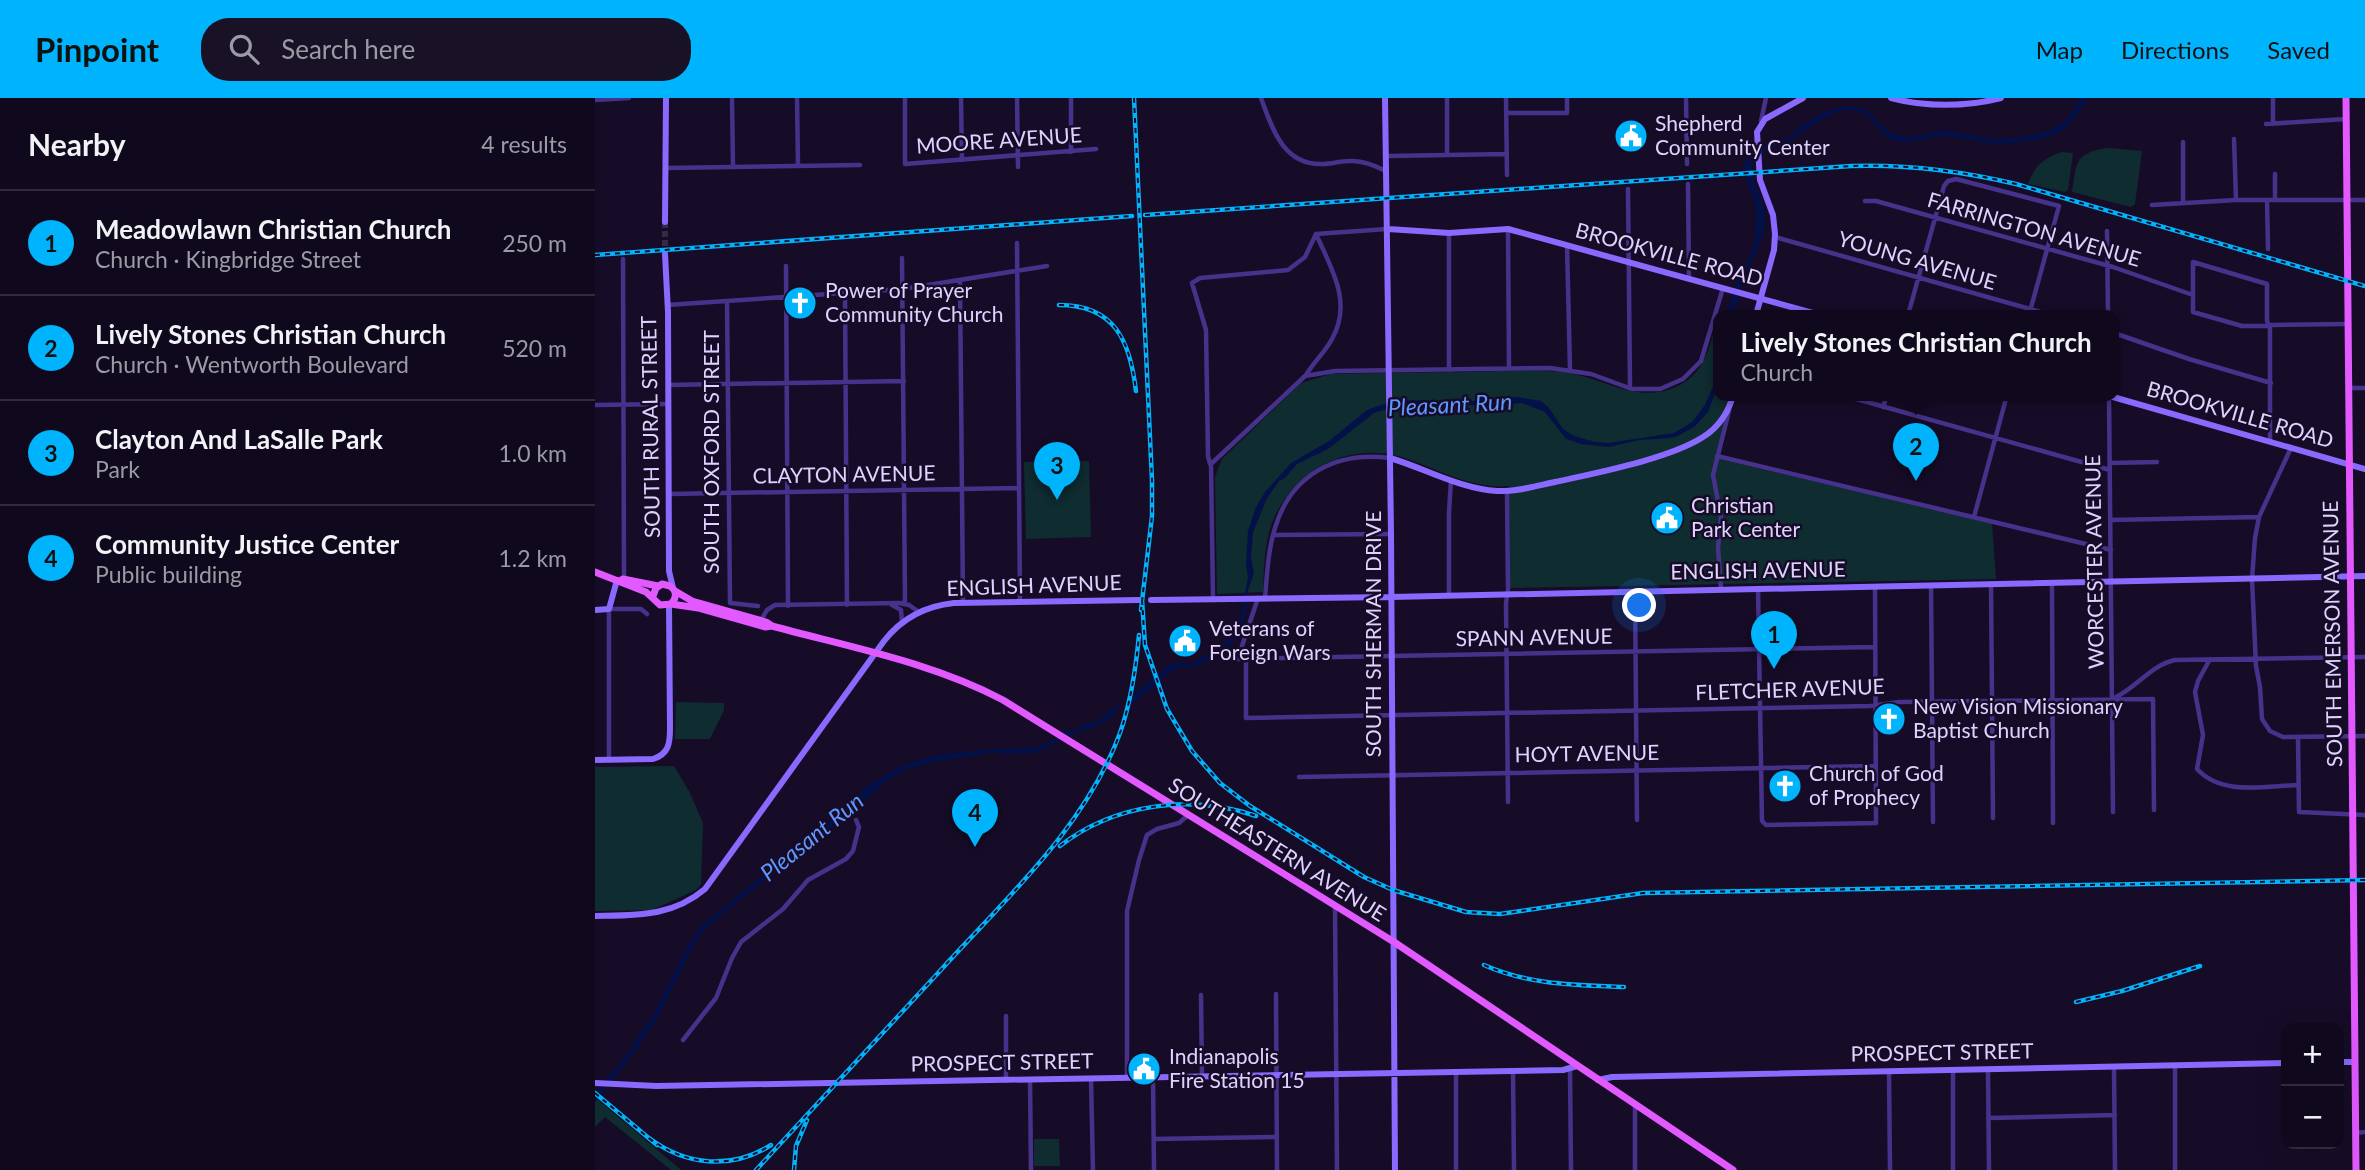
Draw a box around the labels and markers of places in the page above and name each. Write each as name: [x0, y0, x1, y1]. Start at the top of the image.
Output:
place label: Shepherd Community Center: [1655, 110, 1830, 159]
public building icon: Shepherd Community Center: [1612, 117, 1650, 155]
place label: Power of Prayer Community Church: [825, 277, 1003, 326]
church icon: Power of Prayer Community Church: [781, 284, 819, 322]
pin: 2: [1893, 423, 1939, 481]
pin: 3: [1034, 442, 1080, 500]
place label: Christian Park Center: [1691, 492, 1800, 541]
public building icon: Christian Park Center: [1648, 499, 1686, 537]
pin: 1: [1751, 611, 1797, 669]
place label: Veterans of Foreign Wars: [1209, 615, 1331, 664]
public building icon: Veterans of Foreign Wars: [1166, 622, 1204, 660]
place label: New Vision Missionary Baptist Church: [1913, 693, 2123, 742]
church icon: New Vision Missionary Baptist Church: [1870, 700, 1908, 738]
place label: Church of God of Prophecy: [1809, 760, 1944, 809]
church icon: Church of God of Prophecy: [1766, 767, 1804, 805]
pin: 4: [952, 789, 998, 847]
place label: Indianapolis Fire Station 15: [1169, 1043, 1305, 1092]
public building icon: Indianapolis Fire Station 15: [1125, 1050, 1163, 1088]

